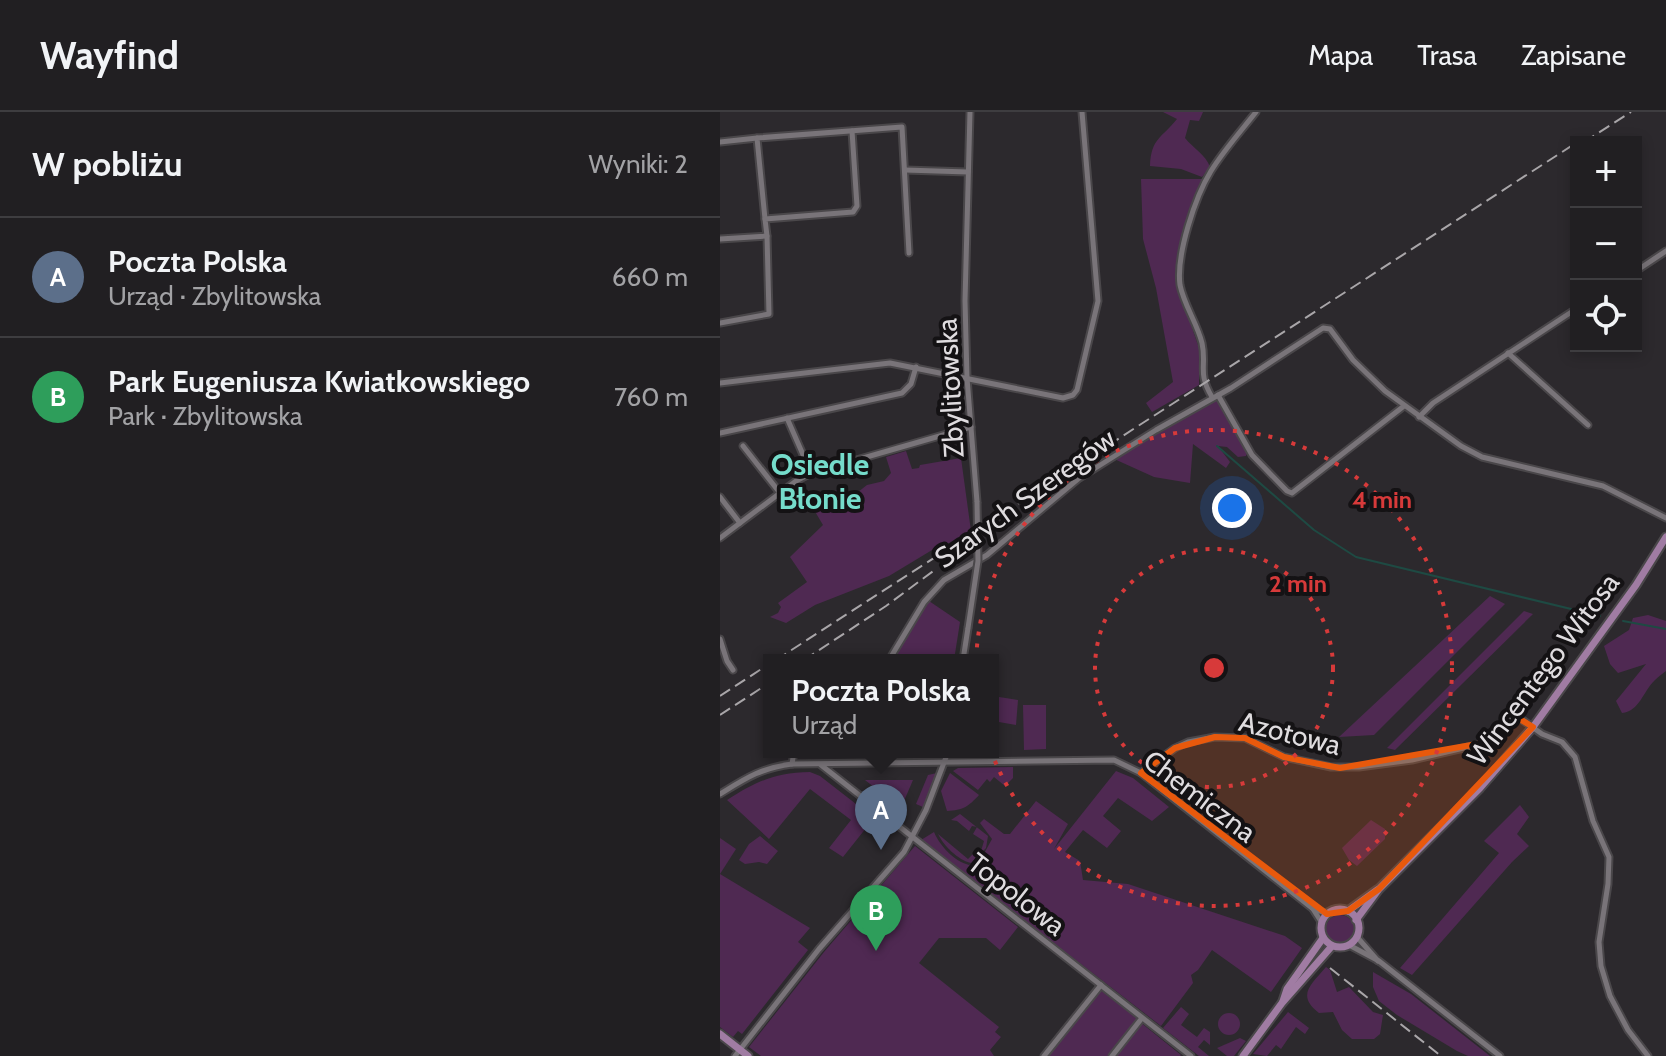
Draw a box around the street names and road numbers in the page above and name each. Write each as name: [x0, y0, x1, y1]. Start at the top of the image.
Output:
street label: Zbylitowska: [929, 317, 971, 459]
street label: Szarych Szeregów: [928, 421, 1122, 575]
street label: Wincentego Witosa: [1460, 566, 1627, 772]
street label: Azotowa: [1236, 704, 1345, 762]
street label: Chemiczna: [1137, 743, 1263, 850]
street label: Topolowa: [961, 845, 1073, 943]

